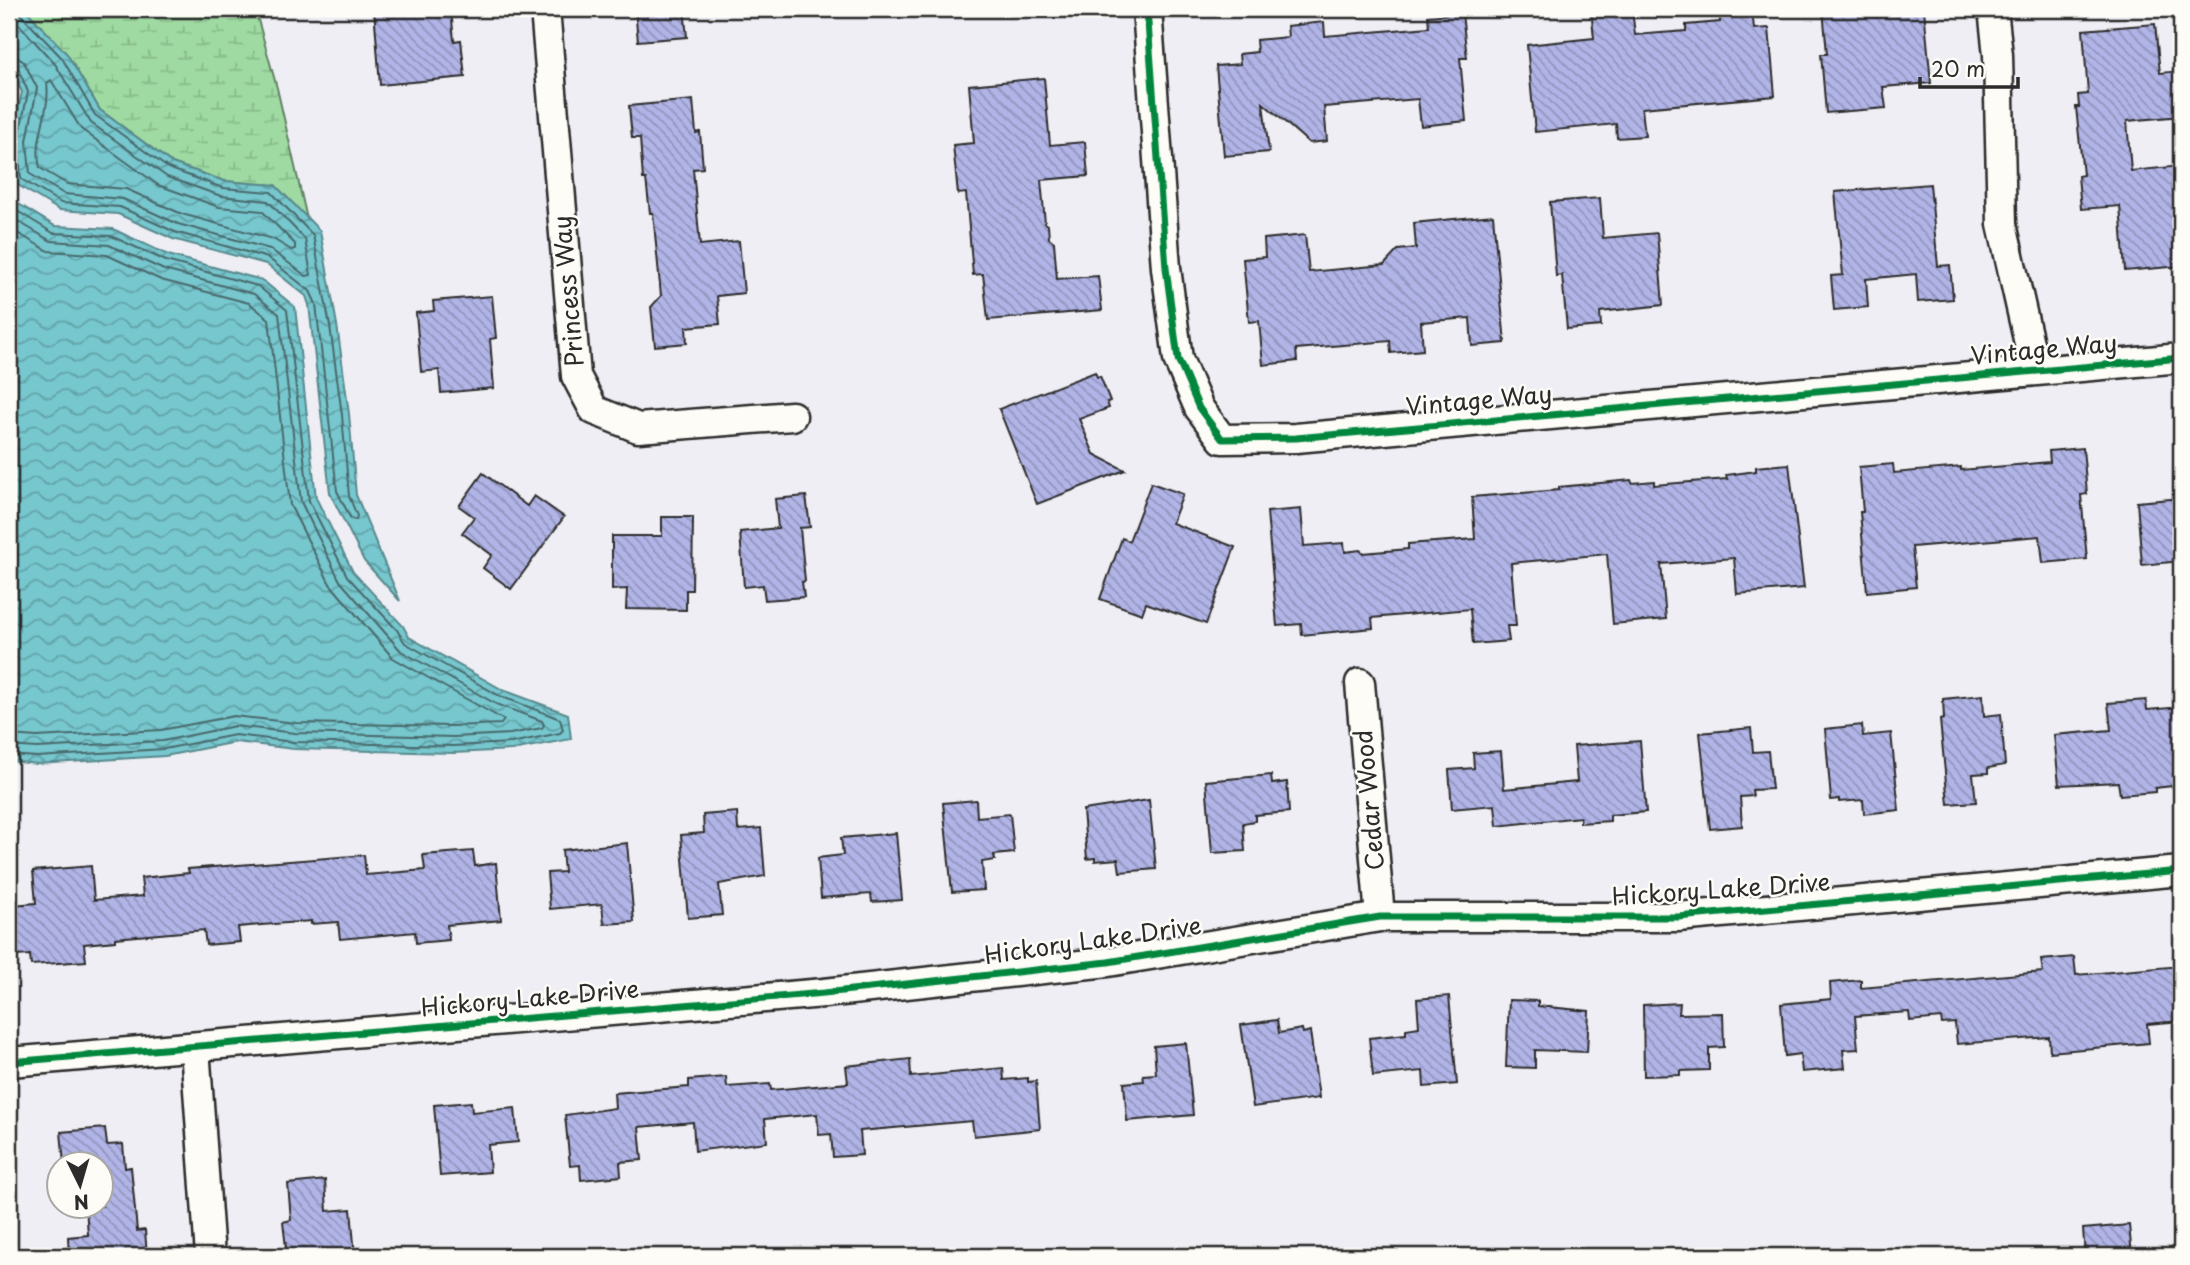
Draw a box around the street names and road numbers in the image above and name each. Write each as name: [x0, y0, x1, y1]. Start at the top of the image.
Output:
street label: Princess Way: [542, 214, 592, 368]
street label: Vintage Way: [1969, 324, 2119, 372]
street label: Vintage Way: [1404, 375, 1554, 423]
street label: Cedar Wood: [1344, 728, 1392, 872]
street label: Hickory Lake Drive: [1610, 862, 1831, 914]
street label: Hickory Lake Drive: [982, 906, 1204, 972]
street label: Hickory Lake Drive: [419, 970, 640, 1024]

